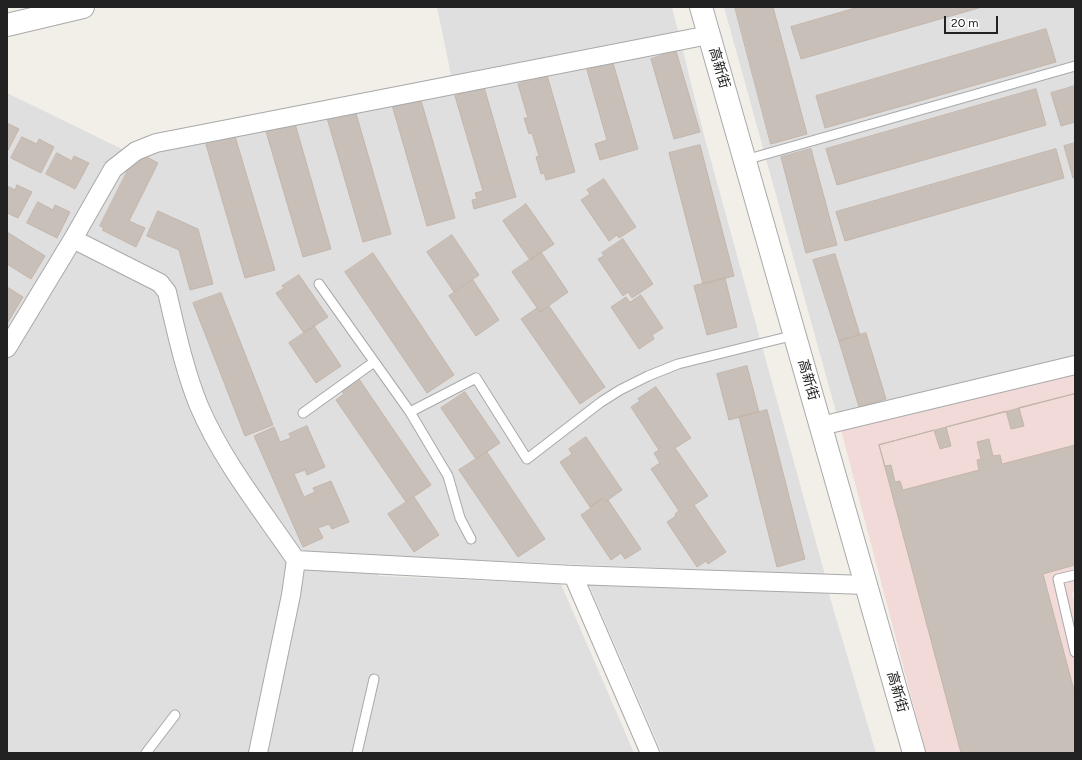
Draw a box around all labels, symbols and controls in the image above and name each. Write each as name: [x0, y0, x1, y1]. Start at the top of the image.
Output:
scale bar: [946, 8, 1000, 34]
text: 20 m: [951, 16, 979, 30]
street label: 高新街: [705, 45, 733, 91]
street label: 高新街: [794, 357, 822, 403]
street label: 高新街: [883, 669, 911, 715]

